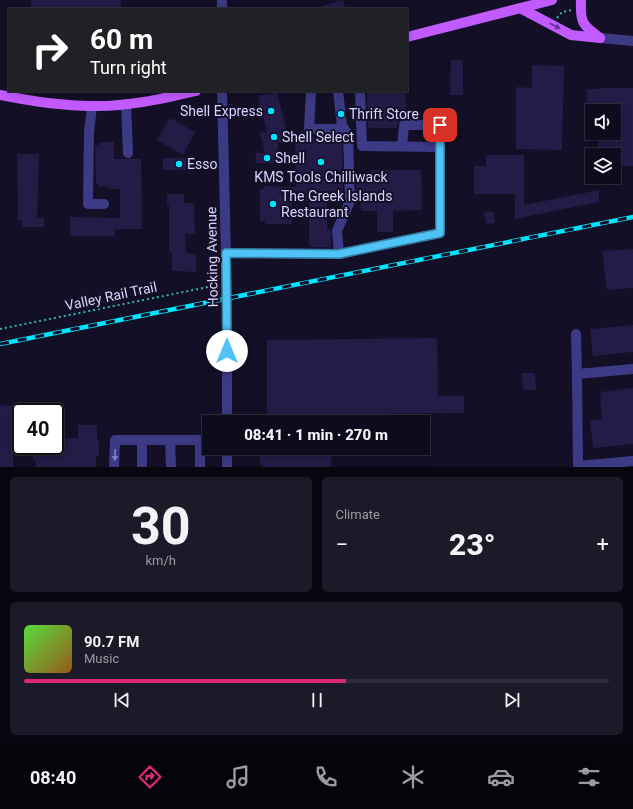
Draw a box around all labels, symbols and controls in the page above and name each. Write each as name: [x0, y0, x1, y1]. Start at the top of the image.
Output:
text: 60 m: [90, 23, 153, 56]
one-way arrow: [549, 23, 560, 29]
icon: right: [24, 24, 76, 76]
text: Turn right: [90, 57, 167, 78]
place label: Shell Express: [180, 103, 263, 119]
map controls: [585, 104, 621, 184]
button: sound: [585, 104, 621, 140]
marker: Shell Express: [266, 106, 276, 116]
place label: Thrift Store: [349, 106, 419, 122]
pin: [423, 108, 457, 142]
marker: Thrift Store: [336, 109, 346, 119]
icon: arrive: [429, 114, 451, 136]
place label: Shell Select: [282, 129, 355, 145]
marker: Shell Select: [269, 132, 279, 142]
button: layers: [585, 148, 621, 184]
place label: Shell: [275, 150, 305, 166]
marker: Shell: [262, 153, 272, 163]
place label: Esso: [187, 156, 217, 172]
marker: KMS Tools Chilliwack: [316, 157, 326, 167]
marker: Esso: [174, 159, 184, 169]
place label: KMS Tools Chilliwack: [254, 169, 389, 185]
place label: The Greek Islands Restaurant: [281, 188, 392, 220]
marker: The Greek Islands Restaurant: [268, 199, 278, 209]
street label: Hocking Avenue: [203, 207, 221, 307]
street label: Valley Rail Trail: [64, 278, 158, 314]
position arrow: [206, 330, 248, 372]
speed limit sign: 40: [12, 403, 64, 455]
text: 08:41 · 1 min · 270 m: [244, 426, 388, 444]
one-way arrow: [111, 449, 118, 461]
text: 30: [131, 496, 191, 557]
text: Climate: [336, 507, 380, 522]
text: 23°: [449, 527, 496, 562]
text: −: [336, 532, 348, 557]
text: +: [597, 532, 609, 557]
text: km/h: [145, 553, 176, 568]
text: 90.7 FM: [84, 633, 139, 651]
text: Music: [84, 651, 119, 666]
icon: previous: [111, 689, 133, 711]
icon: pause: [306, 689, 328, 711]
icon: next: [501, 689, 523, 711]
icon: directions: [136, 763, 164, 791]
icon: music: [224, 763, 252, 791]
icon: phone: [312, 763, 340, 791]
icon: climate: [399, 763, 427, 791]
icon: car: [487, 763, 515, 791]
icon: filters: [575, 763, 603, 791]
text: 08:40: [30, 767, 76, 788]

